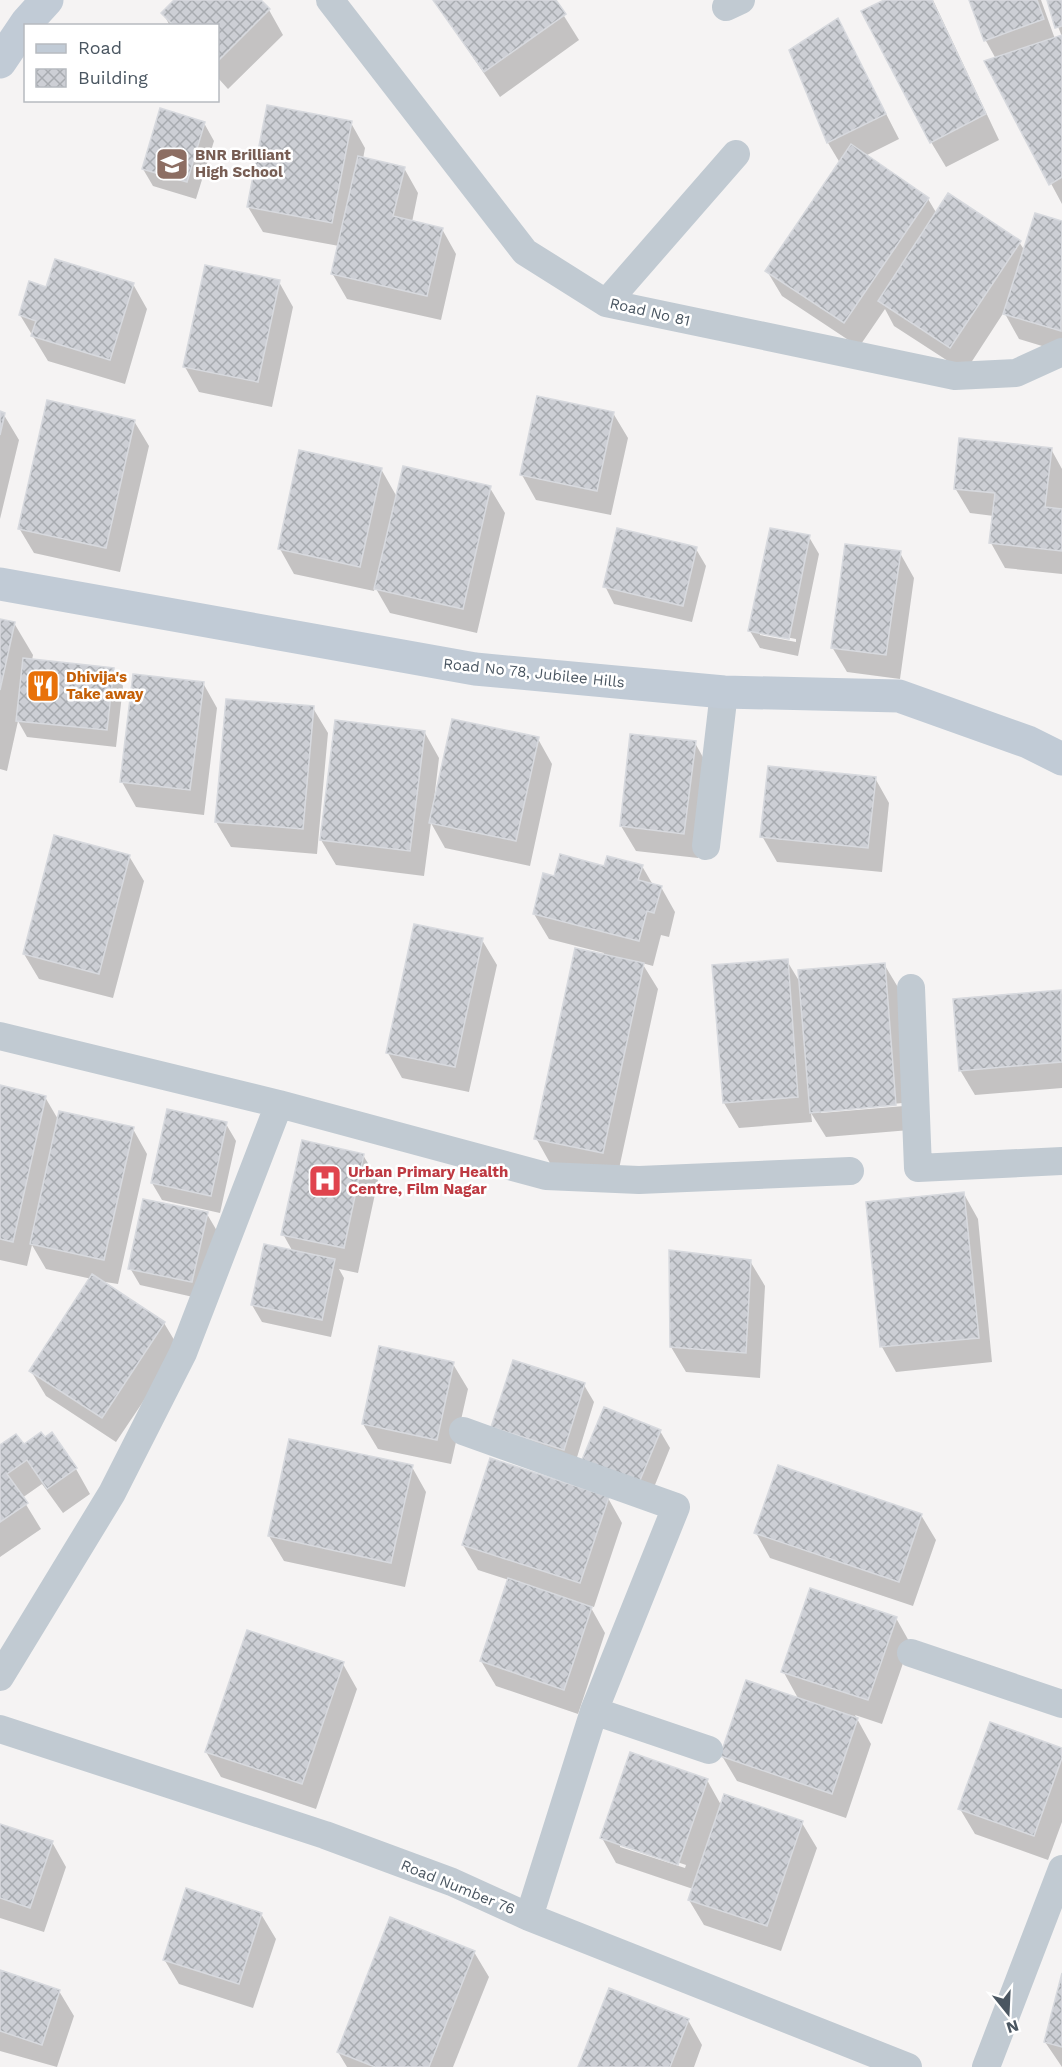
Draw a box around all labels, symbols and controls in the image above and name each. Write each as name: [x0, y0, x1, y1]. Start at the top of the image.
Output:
legend: [24, 24, 219, 102]
text: Road: [78, 37, 122, 58]
text: Building: [78, 67, 148, 88]
school or university icon: BNR Brilliant High School: [154, 146, 190, 182]
place label: BNR Brilliant High School: [195, 146, 291, 181]
street label: Road No 81: [608, 294, 692, 330]
street label: Road No 78, Jubilee Hills: [442, 655, 626, 691]
restaurant icon: Dhivija's Take away: [25, 668, 61, 704]
place label: Dhivija's Take away: [66, 668, 144, 703]
hospital icon: Urban Primary Health Centre, Film Nagar: [307, 1163, 343, 1199]
place label: Urban Primary Health Centre, Film Nagar: [348, 1163, 508, 1198]
street label: Road Number 76: [398, 1856, 518, 1918]
north arrow: [978, 1983, 1038, 2043]
text: N: [1004, 2016, 1021, 2038]

